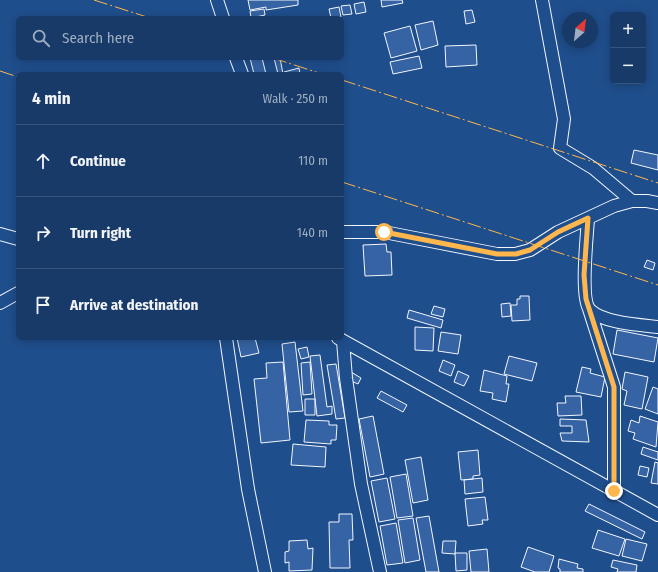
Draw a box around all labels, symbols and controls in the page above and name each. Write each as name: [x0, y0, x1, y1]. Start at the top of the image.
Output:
north arrow: [562, 12, 598, 48]
map controls: [610, 12, 646, 84]
button: +: [610, 12, 646, 48]
search box: [16, 16, 344, 60]
icon: search: [30, 27, 52, 49]
text: Search here: [62, 29, 134, 47]
button: −: [610, 48, 646, 84]
text: 4 min: [32, 88, 71, 109]
text: Walk · 250 m: [263, 91, 328, 106]
icon: ahead: [32, 150, 54, 172]
text: Continue: [70, 152, 126, 170]
text: 110 m: [298, 153, 328, 168]
icon: right: [32, 222, 54, 244]
route start: [375, 223, 393, 241]
text: Turn right: [70, 224, 131, 242]
text: 140 m: [297, 225, 328, 240]
icon: arrive: [32, 294, 54, 316]
text: Arrive at destination: [70, 296, 198, 314]
route end: [605, 482, 623, 500]

